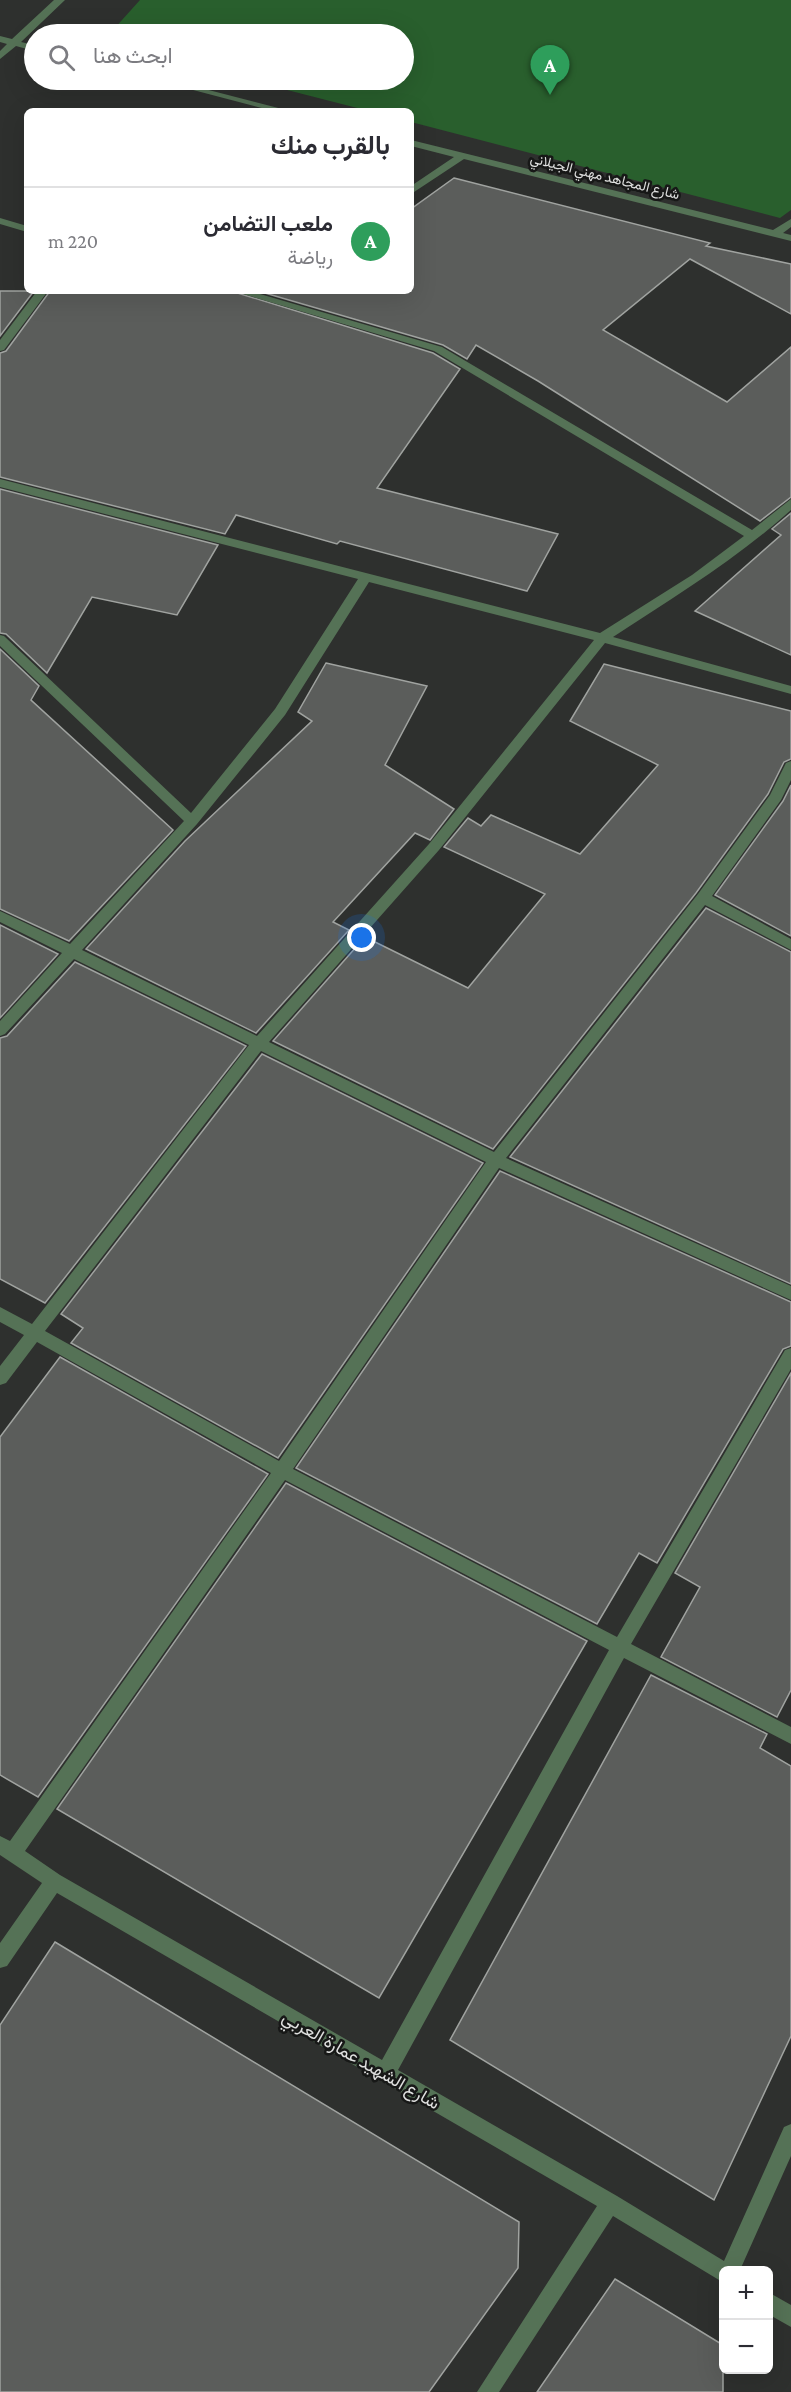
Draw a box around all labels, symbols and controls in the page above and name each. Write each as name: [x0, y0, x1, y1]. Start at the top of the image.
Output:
search box: [24, 24, 414, 90]
icon: search: [45, 41, 78, 74]
text: ابحث هنا: [93, 43, 173, 68]
pin: A: [530, 46, 570, 95]
text: بالقرب منك: [271, 131, 390, 160]
street label: شارع المجاهد مهني الجيلاني: [528, 150, 681, 206]
text: ملعب التضامن: [203, 211, 333, 236]
text: 220 m: [48, 230, 98, 252]
text: A: [365, 230, 376, 252]
text: رياضة: [288, 246, 333, 268]
your location: [347, 923, 376, 952]
street label: شارع الشهيد عمارة العربي: [276, 2007, 443, 2118]
map controls: [719, 2266, 773, 2374]
button: +: [719, 2266, 773, 2320]
button: −: [719, 2320, 773, 2374]

